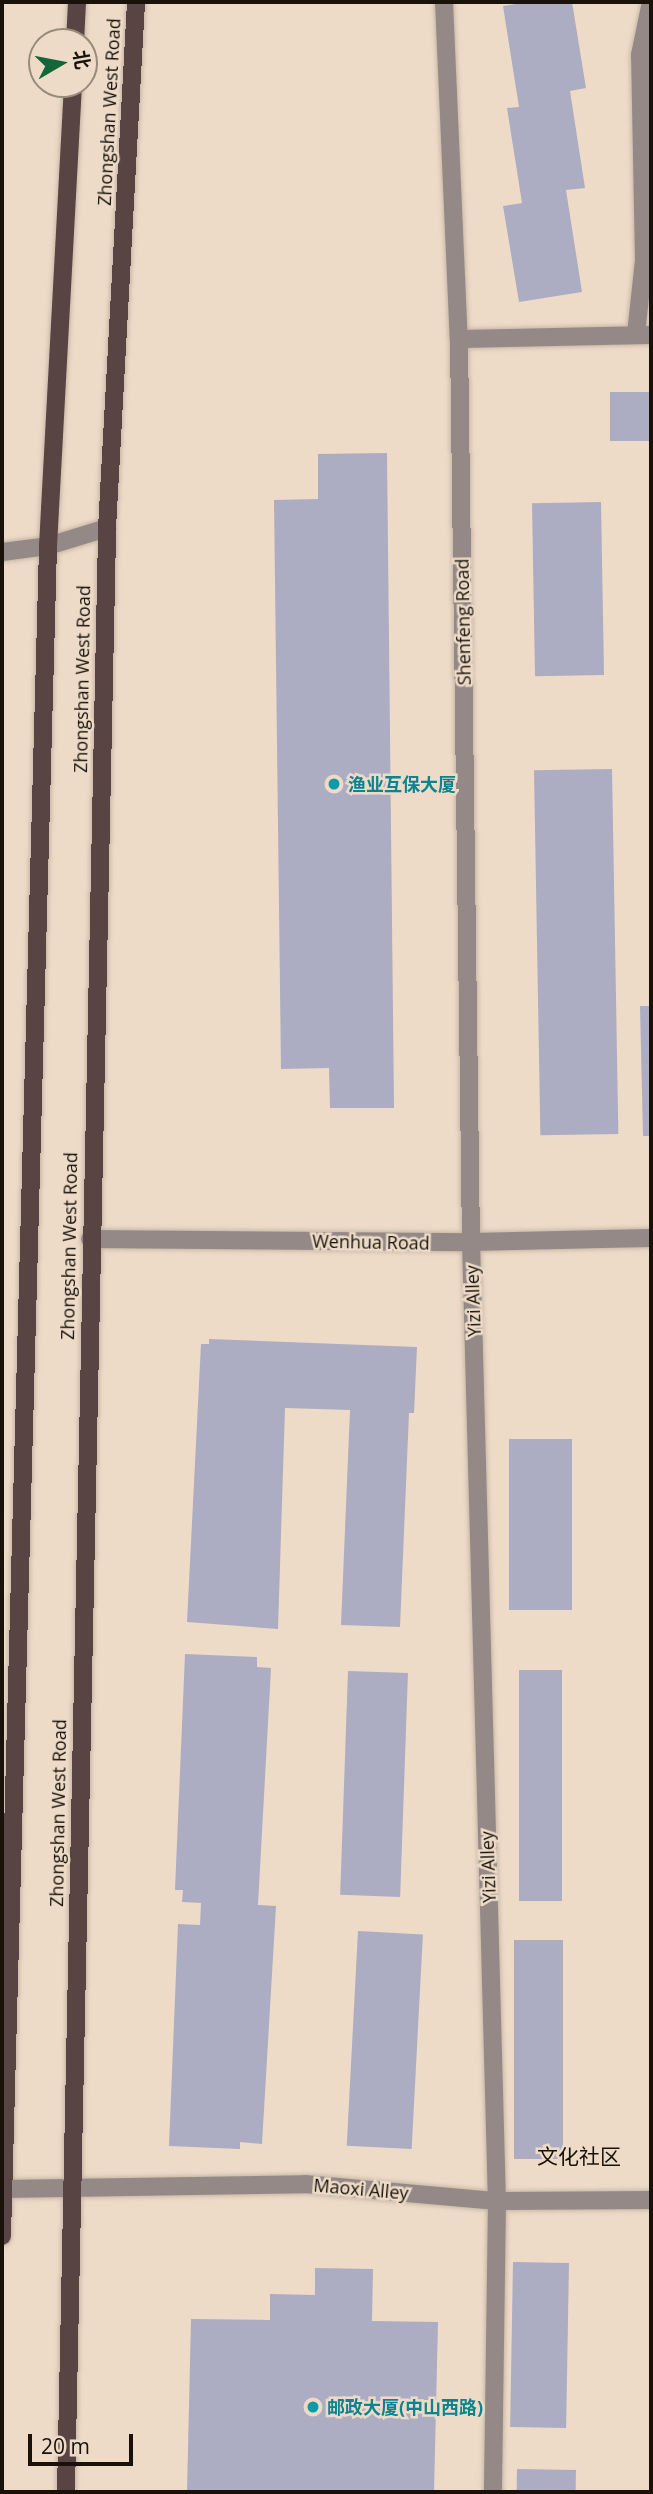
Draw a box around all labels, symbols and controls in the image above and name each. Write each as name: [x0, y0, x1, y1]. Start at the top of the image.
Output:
street label: Zhongshan West Road: [93, 18, 125, 206]
north arrow: [28, 28, 98, 98]
text: 北: [67, 48, 96, 71]
street label: Shenfeng Road: [451, 558, 475, 686]
street label: Zhongshan West Road: [70, 585, 94, 773]
place label: 渔业互保大厦: [348, 773, 456, 795]
marker: 渔业互保大厦: [326, 776, 342, 792]
street label: Zhongshan West Road: [57, 1152, 81, 1340]
street label: Wenhua Road: [312, 1230, 430, 1254]
street label: Yizi Alley: [461, 1265, 485, 1337]
street label: Zhongshan West Road: [46, 1719, 70, 1907]
street label: Yizi Alley: [476, 1831, 500, 1903]
district label: 文化社区: [537, 2143, 621, 2169]
street label: Maoxi Alley: [313, 2174, 409, 2204]
place label: 邮政大厦(中山西路): [327, 2396, 483, 2418]
marker: 邮政大厦(中山西路): [305, 2399, 321, 2415]
scale bar: [32, 2420, 136, 2464]
text: 20 m: [41, 2432, 90, 2460]

